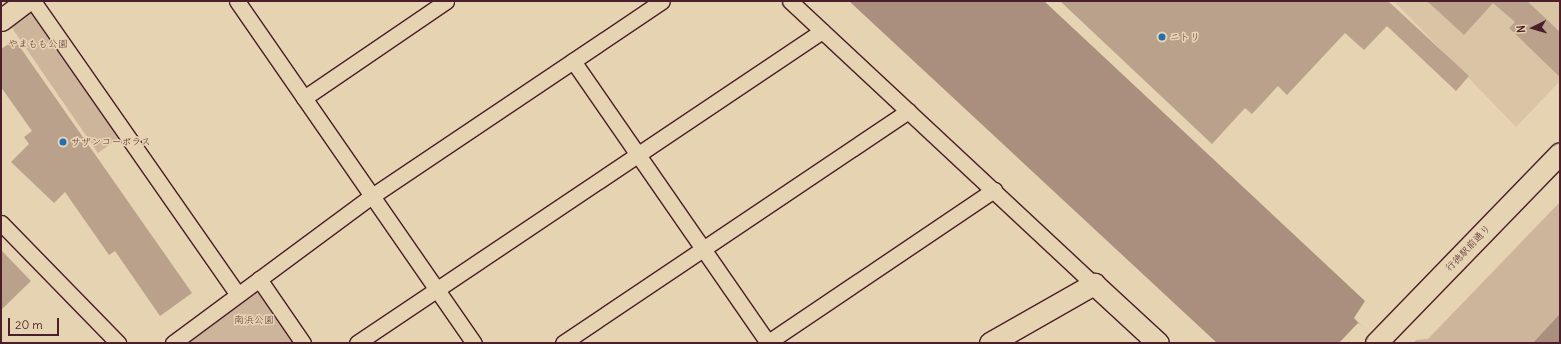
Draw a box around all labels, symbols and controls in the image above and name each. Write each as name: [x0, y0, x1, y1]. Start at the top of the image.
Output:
north arrow: [1513, 8, 1553, 48]
text: N: [1514, 25, 1528, 33]
place label: ニトリ: [1170, 31, 1200, 43]
marker: ニトリ: [1157, 32, 1167, 42]
park label: やまもも公園: [8, 38, 68, 50]
place label: サザンコーポラス: [71, 136, 151, 148]
marker: サザンコーポラス: [58, 137, 68, 147]
street label: 行徳駅前通り: [1443, 222, 1493, 274]
scale bar: [10, 310, 61, 336]
park label: 南浜公園: [234, 314, 274, 326]
text: 20 m: [15, 317, 43, 332]

